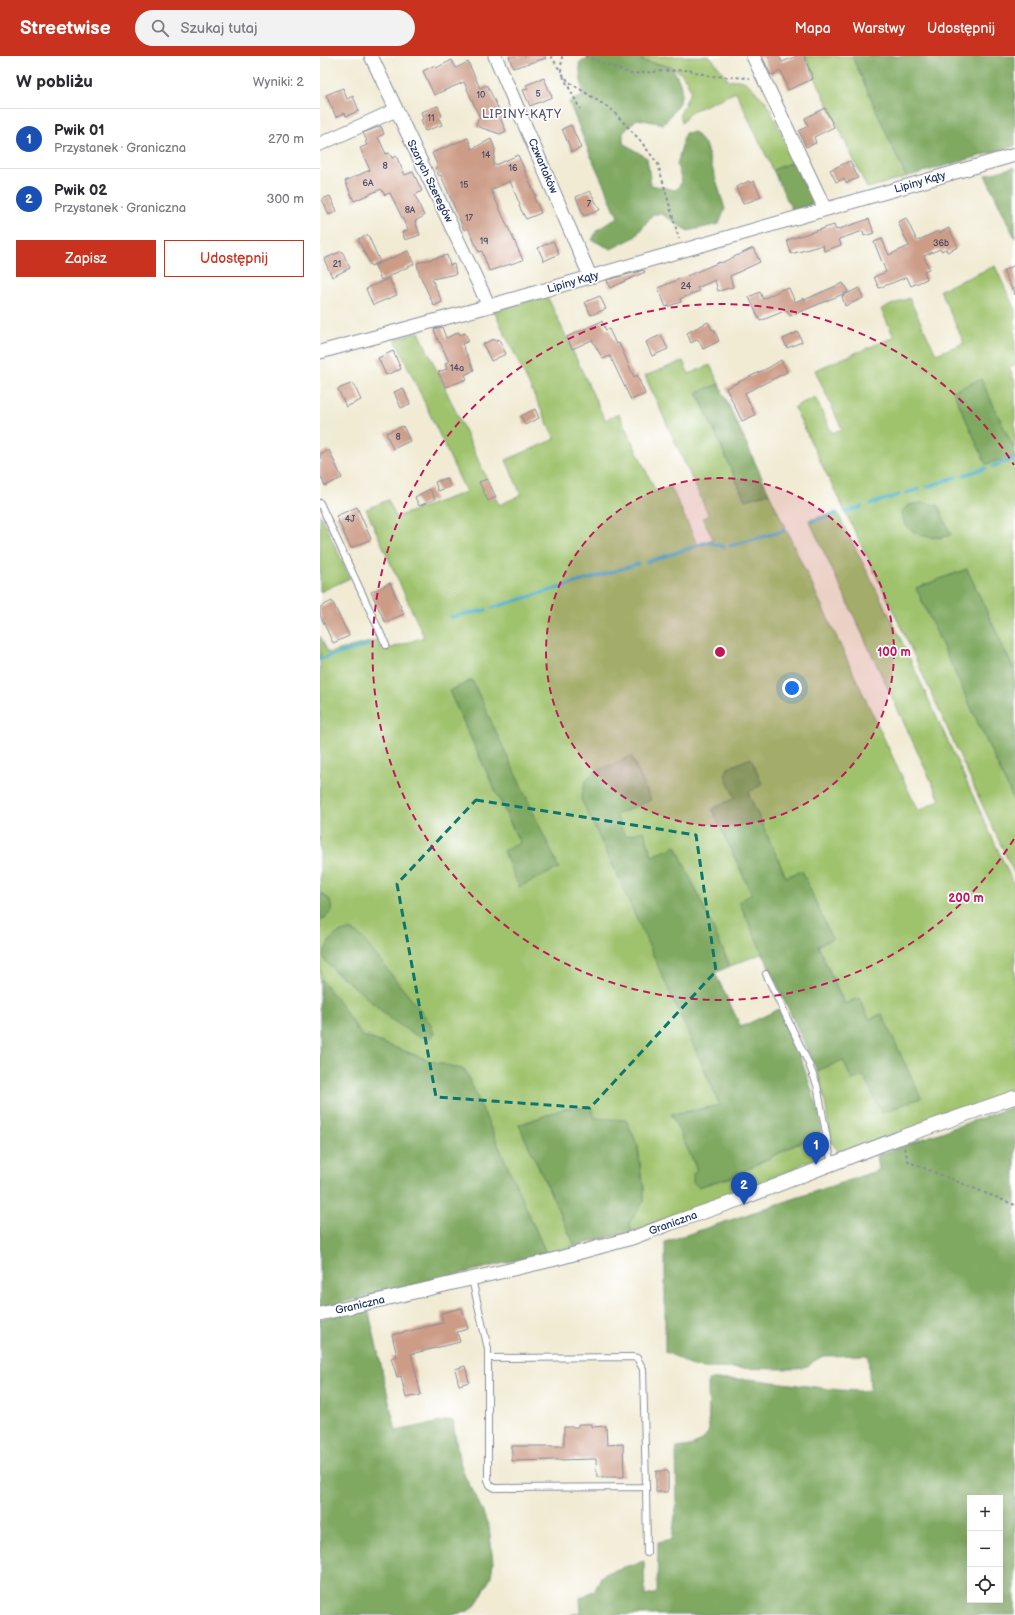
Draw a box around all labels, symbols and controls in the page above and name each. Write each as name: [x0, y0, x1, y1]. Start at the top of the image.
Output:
search box: [135, 10, 415, 46]
text: Streetwise: [20, 17, 111, 40]
icon: search: [149, 17, 171, 39]
text: Szukaj tutaj: [181, 19, 257, 38]
text: Mapa: [795, 20, 831, 37]
text: Warstwy: [853, 20, 905, 37]
text: Udostępnij: [927, 20, 995, 37]
text: W pobliżu: [16, 72, 93, 92]
text: Wyniki: 2: [253, 74, 304, 90]
house number: 5: [535, 89, 541, 100]
house number: 10: [477, 90, 485, 101]
district label: LIPINY-KĄTY: [482, 107, 562, 122]
house number: 11: [428, 113, 434, 124]
text: Pwik 01: [54, 121, 105, 140]
text: 1: [26, 131, 32, 147]
text: 270 m: [268, 131, 304, 147]
street label: Czwartaków: [526, 136, 561, 196]
street label: Szarych Szeregów: [404, 138, 456, 225]
text: Przystanek · Graniczna: [54, 140, 186, 156]
house number: 14: [482, 150, 491, 161]
house number: 8: [382, 161, 388, 172]
house number: 16: [509, 163, 518, 174]
street label: Lipiny Kąty: [893, 168, 947, 196]
house number: 6A: [363, 178, 374, 189]
house number: 15: [460, 180, 468, 191]
text: Pwik 02: [54, 181, 107, 200]
text: 2: [25, 191, 33, 207]
text: 300 m: [266, 191, 304, 207]
house number: 7: [587, 199, 592, 210]
text: Przystanek · Graniczna: [54, 200, 186, 216]
house number: 8A: [405, 205, 416, 216]
house number: 17: [465, 213, 474, 224]
house number: 19: [480, 236, 488, 247]
house number: 36b: [933, 238, 949, 249]
button: Zapisz: [16, 240, 156, 277]
button: Udostępnij: [164, 240, 304, 277]
house number: 21: [333, 259, 341, 270]
street label: Lipiny Kąty: [546, 268, 600, 296]
house number: 24: [681, 281, 692, 292]
house number: 14a: [450, 363, 464, 374]
house number: 8: [395, 432, 401, 443]
house number: 4J: [345, 514, 355, 525]
centre of rings: [713, 645, 727, 659]
text: 100 m: [877, 645, 911, 660]
your location: [782, 678, 802, 698]
text: 200 m: [948, 891, 984, 906]
pin: 1: [803, 1132, 829, 1165]
pin: 2: [731, 1172, 757, 1205]
street label: Graniczna: [647, 1208, 699, 1238]
street label: Graniczna: [334, 1293, 386, 1317]
map controls: [967, 1495, 1003, 1603]
button: +: [967, 1495, 1003, 1531]
button: −: [967, 1531, 1003, 1567]
button: locate: [967, 1567, 1003, 1603]

